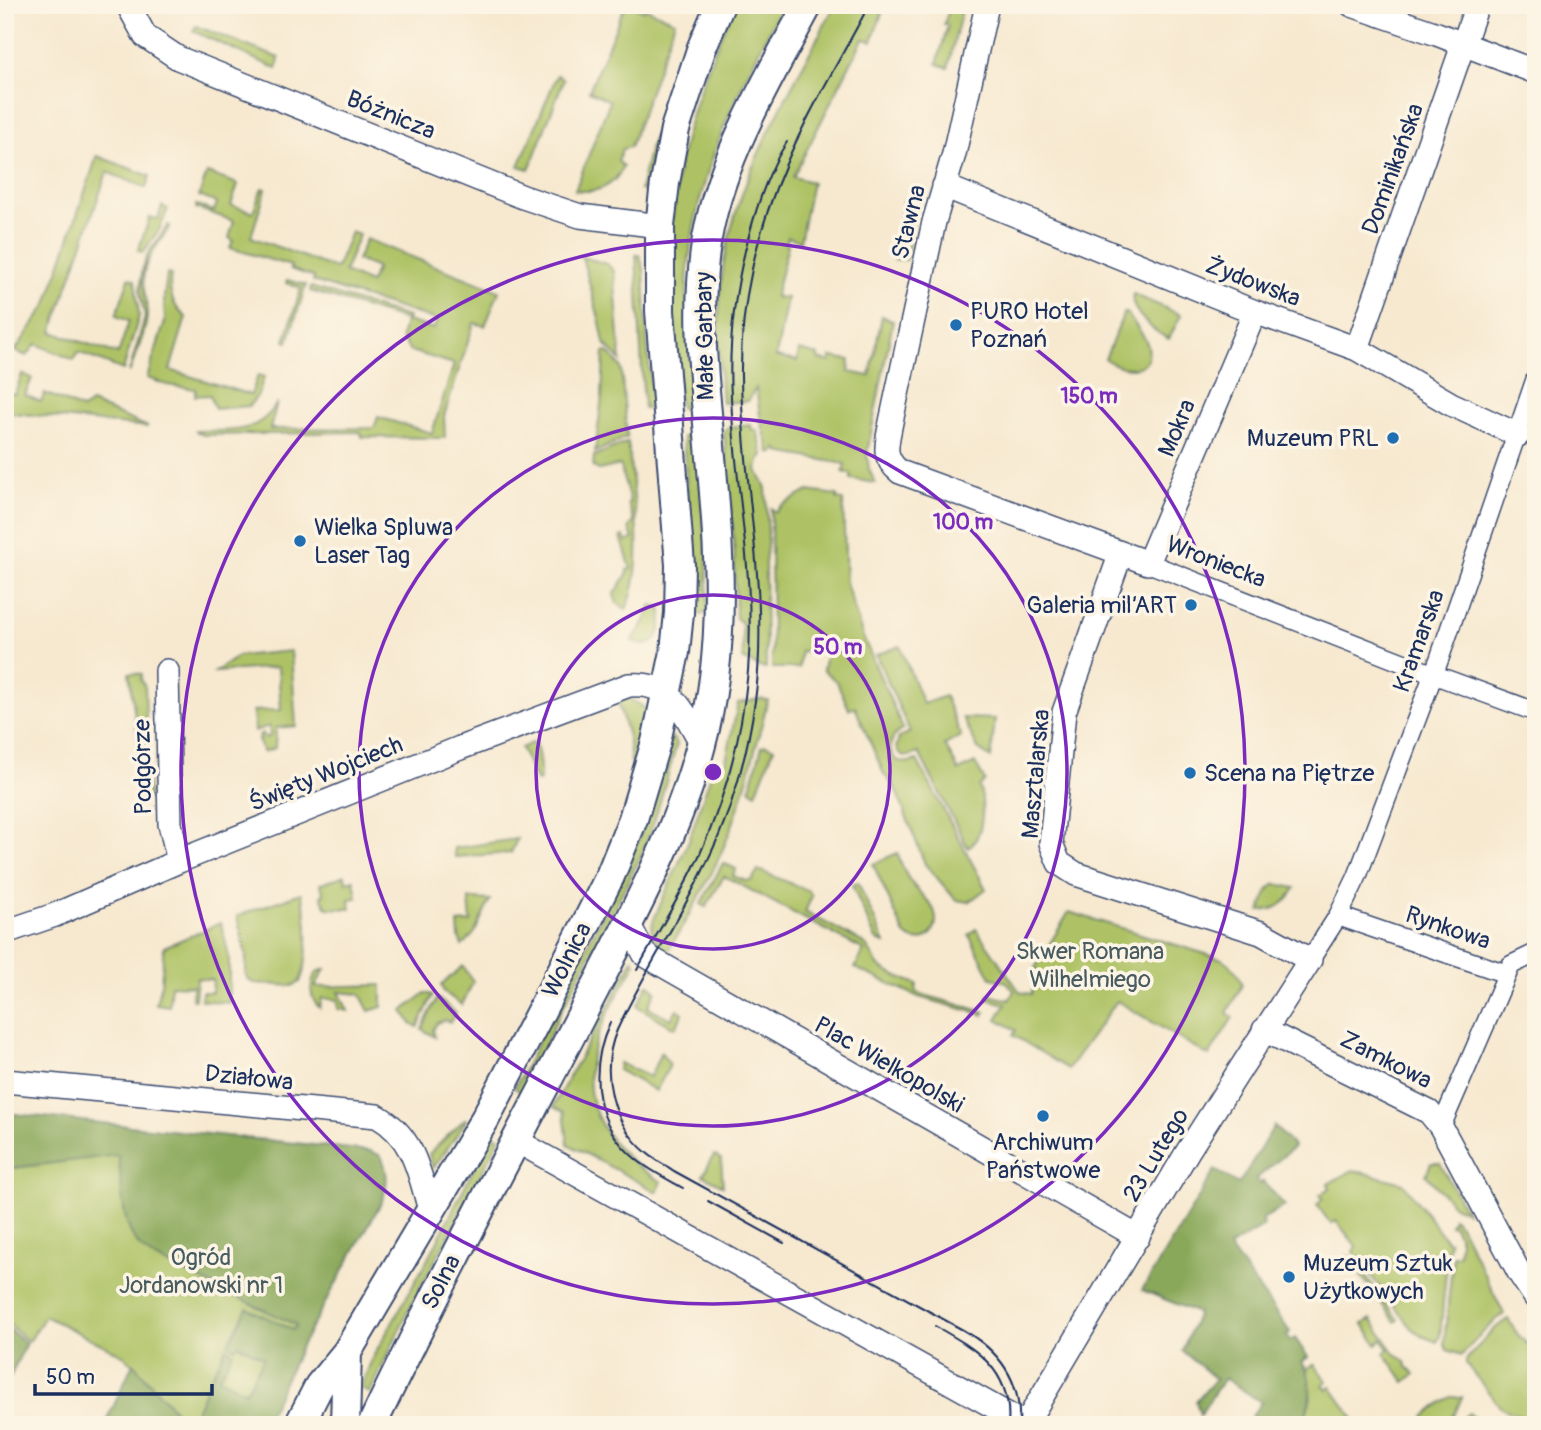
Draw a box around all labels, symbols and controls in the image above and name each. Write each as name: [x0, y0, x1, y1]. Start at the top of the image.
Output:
street label: Bóżnicza: [342, 84, 440, 146]
street label: Dominikańska: [1356, 100, 1430, 238]
street label: Stawna: [886, 182, 932, 262]
street label: Żydowska: [1201, 251, 1305, 313]
street label: Małe Garbary: [689, 271, 721, 401]
place label: PURO Hotel Poznań: [970, 297, 1089, 354]
marker: PURO Hotel Poznań: [948, 317, 964, 333]
text: 150 m: [1060, 383, 1118, 410]
street label: Mokra: [1152, 395, 1202, 461]
place label: Muzeum PRL: [1247, 424, 1379, 453]
marker: Muzeum PRL: [1385, 430, 1401, 446]
text: 100 m: [933, 509, 993, 536]
place label: Wielka Spluwa Laser Tag: [314, 513, 453, 570]
street label: Wroniecka: [1162, 530, 1270, 594]
marker: Wielka Spluwa Laser Tag: [292, 533, 308, 549]
street label: Kramarska: [1387, 586, 1451, 696]
place label: Galeria mil’ART: [1027, 591, 1177, 620]
marker: Galeria mil’ART: [1183, 597, 1199, 613]
text: 50 m: [814, 634, 863, 661]
street label: Masztalarska: [1016, 708, 1056, 840]
street label: Podgórze: [128, 719, 158, 815]
street label: Święty Wojciech: [245, 730, 407, 818]
place label: Scena na Piętrze: [1204, 759, 1375, 788]
centre of rings: [701, 760, 725, 784]
marker: Scena na Piętrze: [1182, 765, 1198, 781]
street label: Rynkowa: [1402, 900, 1494, 956]
street label: Wolnica: [536, 918, 598, 1002]
park label: Skwer Romana Wilhelmiego: [1016, 937, 1164, 994]
street label: Plac Wielkopolski: [809, 1010, 969, 1120]
street label: Zamkowa: [1335, 1025, 1437, 1095]
street label: Działowa: [203, 1059, 295, 1097]
street label: 23 Lutego: [1117, 1103, 1195, 1207]
marker: Archiwum Państwowe: [1035, 1108, 1051, 1124]
place label: Archiwum Państwowe: [986, 1128, 1100, 1185]
park label: Ogród Jordanowski nr 1: [119, 1243, 283, 1300]
place label: Muzeum Sztuk Użytkowych: [1303, 1249, 1453, 1306]
street label: Solna: [415, 1250, 467, 1314]
marker: Muzeum Sztuk Użytkowych: [1281, 1269, 1297, 1285]
scale bar: [35, 1353, 212, 1397]
text: 50 m: [46, 1364, 95, 1391]

